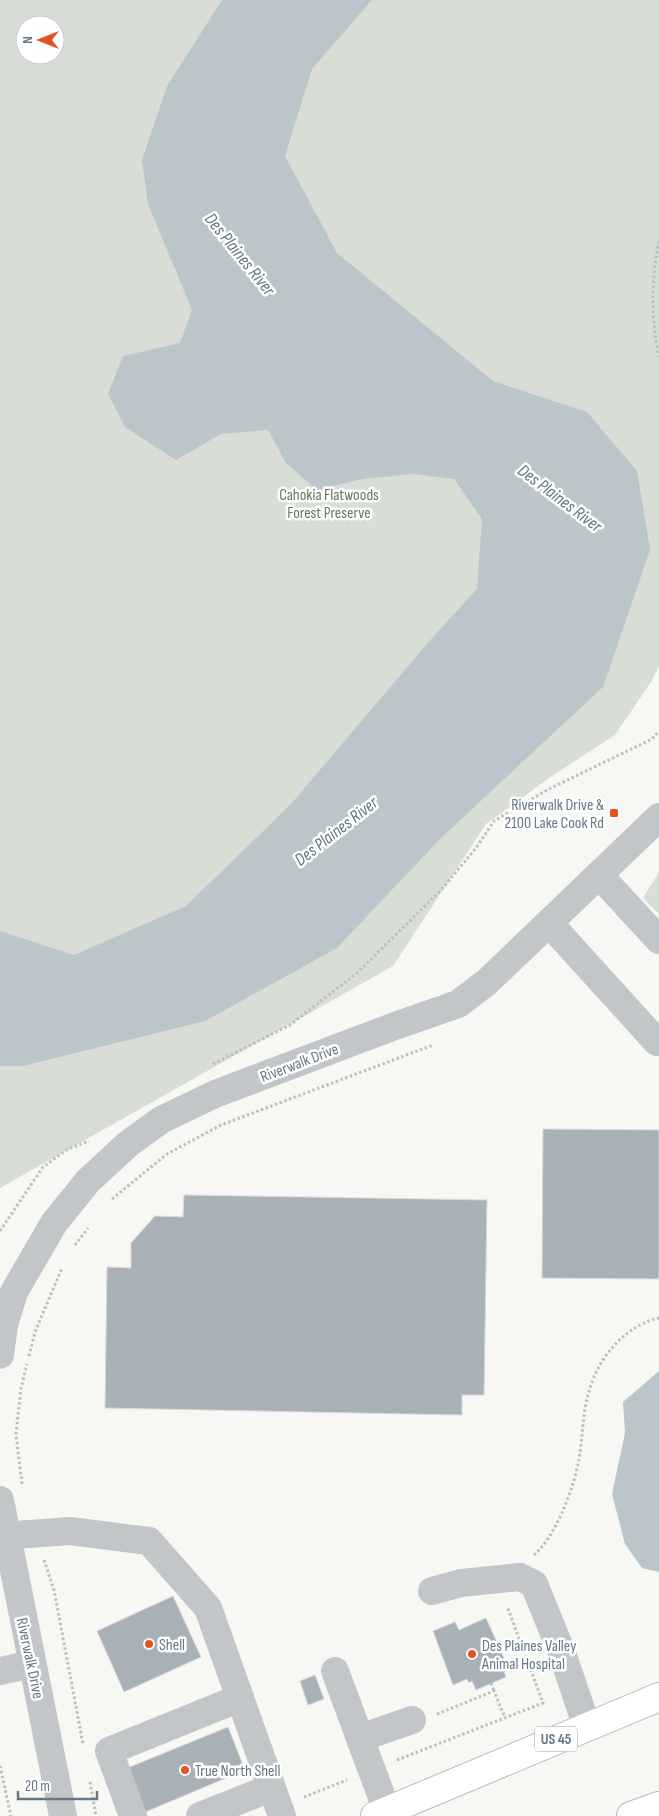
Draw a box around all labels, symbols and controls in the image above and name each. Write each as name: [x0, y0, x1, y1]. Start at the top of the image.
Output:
north arrow: [15, 15, 65, 65]
text: N: [19, 36, 36, 44]
water label: Des Plaines River: [200, 209, 280, 300]
water label: Des Plaines River: [513, 460, 607, 537]
park label: Cahokia Flatwoods Forest Preserve: [279, 486, 379, 523]
water label: Des Plaines River: [290, 792, 383, 870]
place label: Riverwalk Drive & 2100 Lake Cook Rd: [505, 796, 604, 833]
marker: Riverwalk Drive & 2100 Lake Cook Rd: [608, 807, 620, 819]
street label: Riverwalk Drive: [258, 1040, 341, 1087]
street label: Riverwalk Drive: [12, 1616, 47, 1700]
place label: Shell: [159, 1636, 185, 1655]
place label: Des Plaines Valley Animal Hospital: [481, 1637, 576, 1674]
marker: Shell: [143, 1638, 155, 1650]
marker: Des Plaines Valley Animal Hospital: [466, 1648, 478, 1660]
road number: US 45: [535, 1726, 577, 1752]
place label: True North Shell: [195, 1762, 281, 1781]
marker: True North Shell: [179, 1764, 191, 1776]
scale bar: [18, 1768, 96, 1800]
text: 20 m: [25, 1777, 50, 1796]

